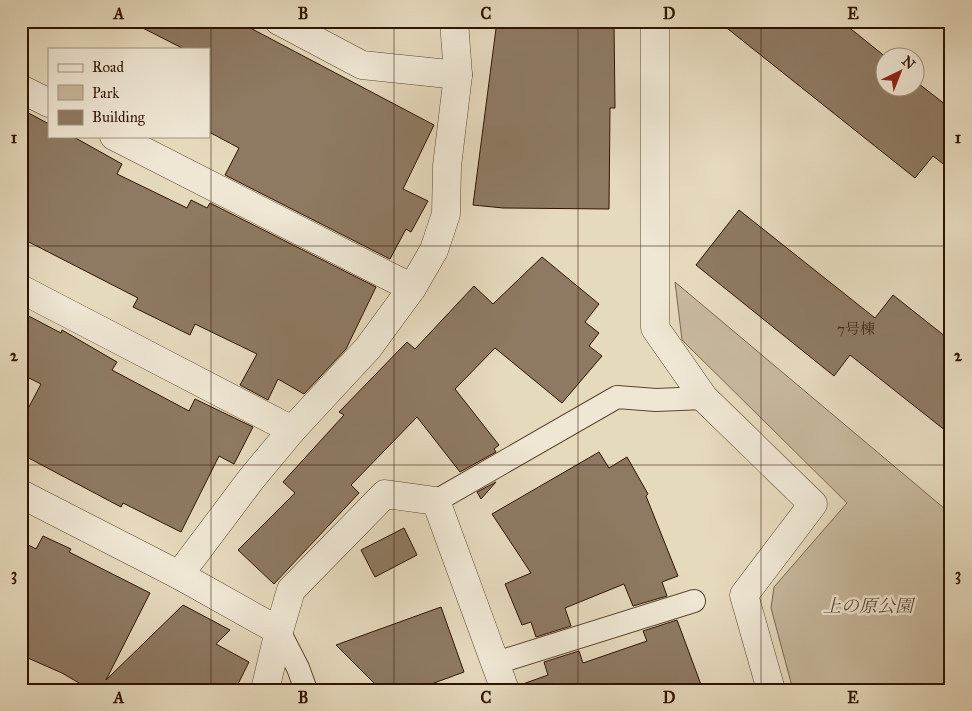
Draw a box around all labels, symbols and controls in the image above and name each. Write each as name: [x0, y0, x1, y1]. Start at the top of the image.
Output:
text: A: [113, 4, 125, 23]
text: B: [298, 4, 308, 23]
text: C: [481, 4, 492, 23]
text: D: [663, 4, 676, 23]
text: E: [847, 4, 859, 23]
legend: [48, 48, 210, 138]
north arrow: [874, 48, 924, 98]
text: N: [898, 53, 919, 73]
text: Road: [92, 58, 124, 76]
text: Park: [92, 84, 119, 102]
text: Building: [92, 108, 146, 126]
text: 1: [11, 128, 18, 147]
text: 1: [955, 128, 962, 147]
house number: 7号棟: [837, 320, 875, 338]
text: 2: [10, 346, 19, 365]
text: 2: [954, 346, 963, 365]
text: 3: [11, 565, 17, 585]
text: 3: [955, 565, 961, 585]
park label: 上の原公園: [823, 595, 916, 617]
text: A: [113, 688, 125, 707]
text: B: [298, 688, 308, 707]
text: C: [481, 688, 492, 707]
text: D: [663, 688, 676, 707]
text: E: [847, 688, 859, 707]

